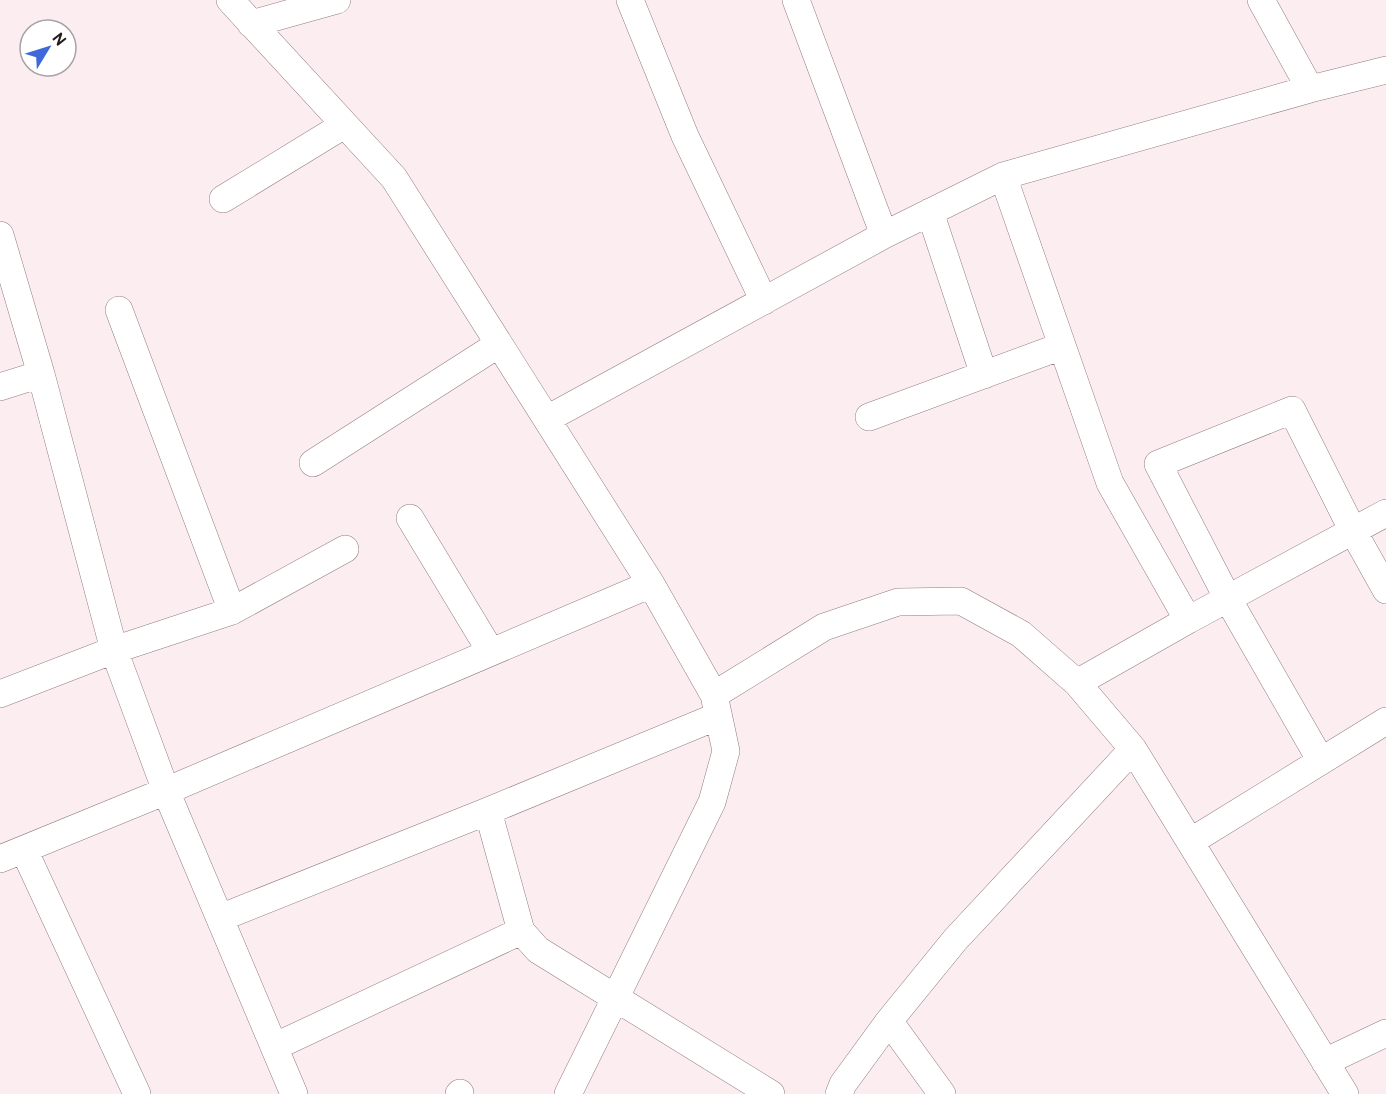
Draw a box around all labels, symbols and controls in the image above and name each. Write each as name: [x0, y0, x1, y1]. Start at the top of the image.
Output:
north arrow: [18, 18, 78, 78]
text: N: [47, 29, 70, 51]

